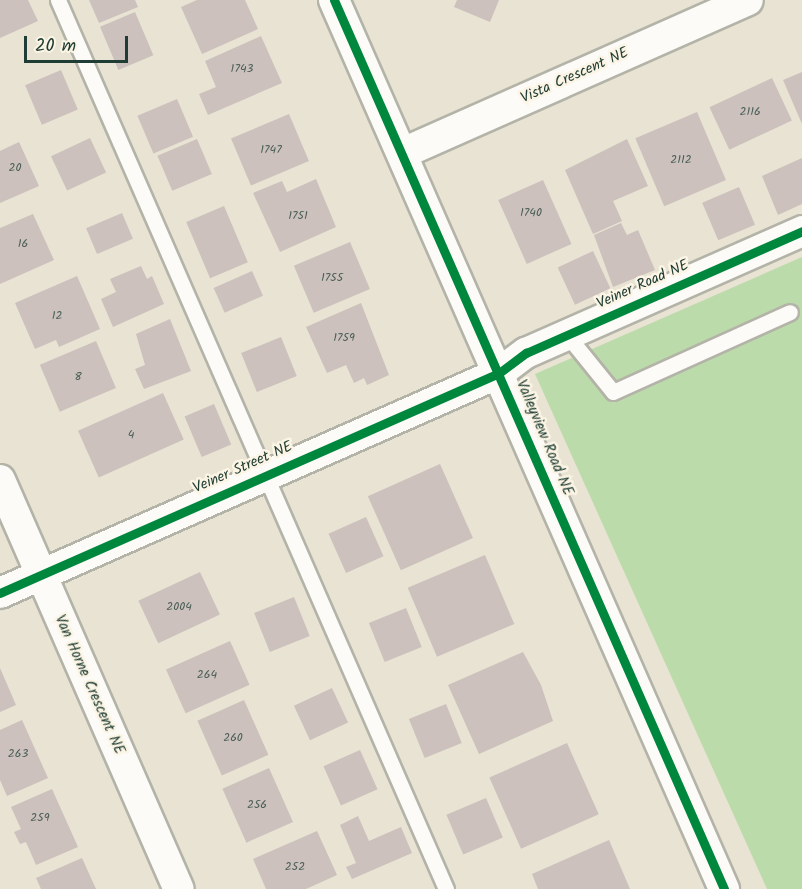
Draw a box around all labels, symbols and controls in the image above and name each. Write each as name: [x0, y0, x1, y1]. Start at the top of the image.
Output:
scale bar: [27, 24, 130, 62]
text: 20 m: [35, 32, 76, 61]
street label: Vista Crescent NE: [518, 44, 632, 108]
house number: 1743: [231, 62, 253, 76]
house number: 2116: [739, 105, 761, 119]
house number: 1747: [260, 143, 282, 157]
house number: 2112: [670, 153, 692, 167]
house number: 20: [9, 161, 21, 175]
house number: 1740: [520, 206, 542, 220]
house number: 1751: [288, 209, 308, 223]
house number: 16: [18, 237, 28, 251]
street label: Veiner Road NE: [594, 257, 692, 313]
house number: 1755: [321, 271, 343, 285]
house number: 12: [52, 309, 62, 323]
house number: 1759: [333, 331, 355, 345]
house number: 8: [74, 370, 82, 384]
street label: Valleyview Road NE: [512, 377, 576, 499]
house number: 4: [128, 428, 134, 442]
street label: Veiner Street NE: [190, 438, 296, 498]
house number: 2004: [166, 600, 192, 614]
street label: Van Horne Crescent NE: [50, 612, 128, 758]
house number: 264: [197, 668, 217, 682]
house number: 260: [223, 731, 243, 745]
house number: 263: [8, 747, 28, 761]
house number: 256: [247, 798, 267, 812]
house number: 259: [30, 811, 50, 825]
house number: 252: [285, 860, 305, 874]

